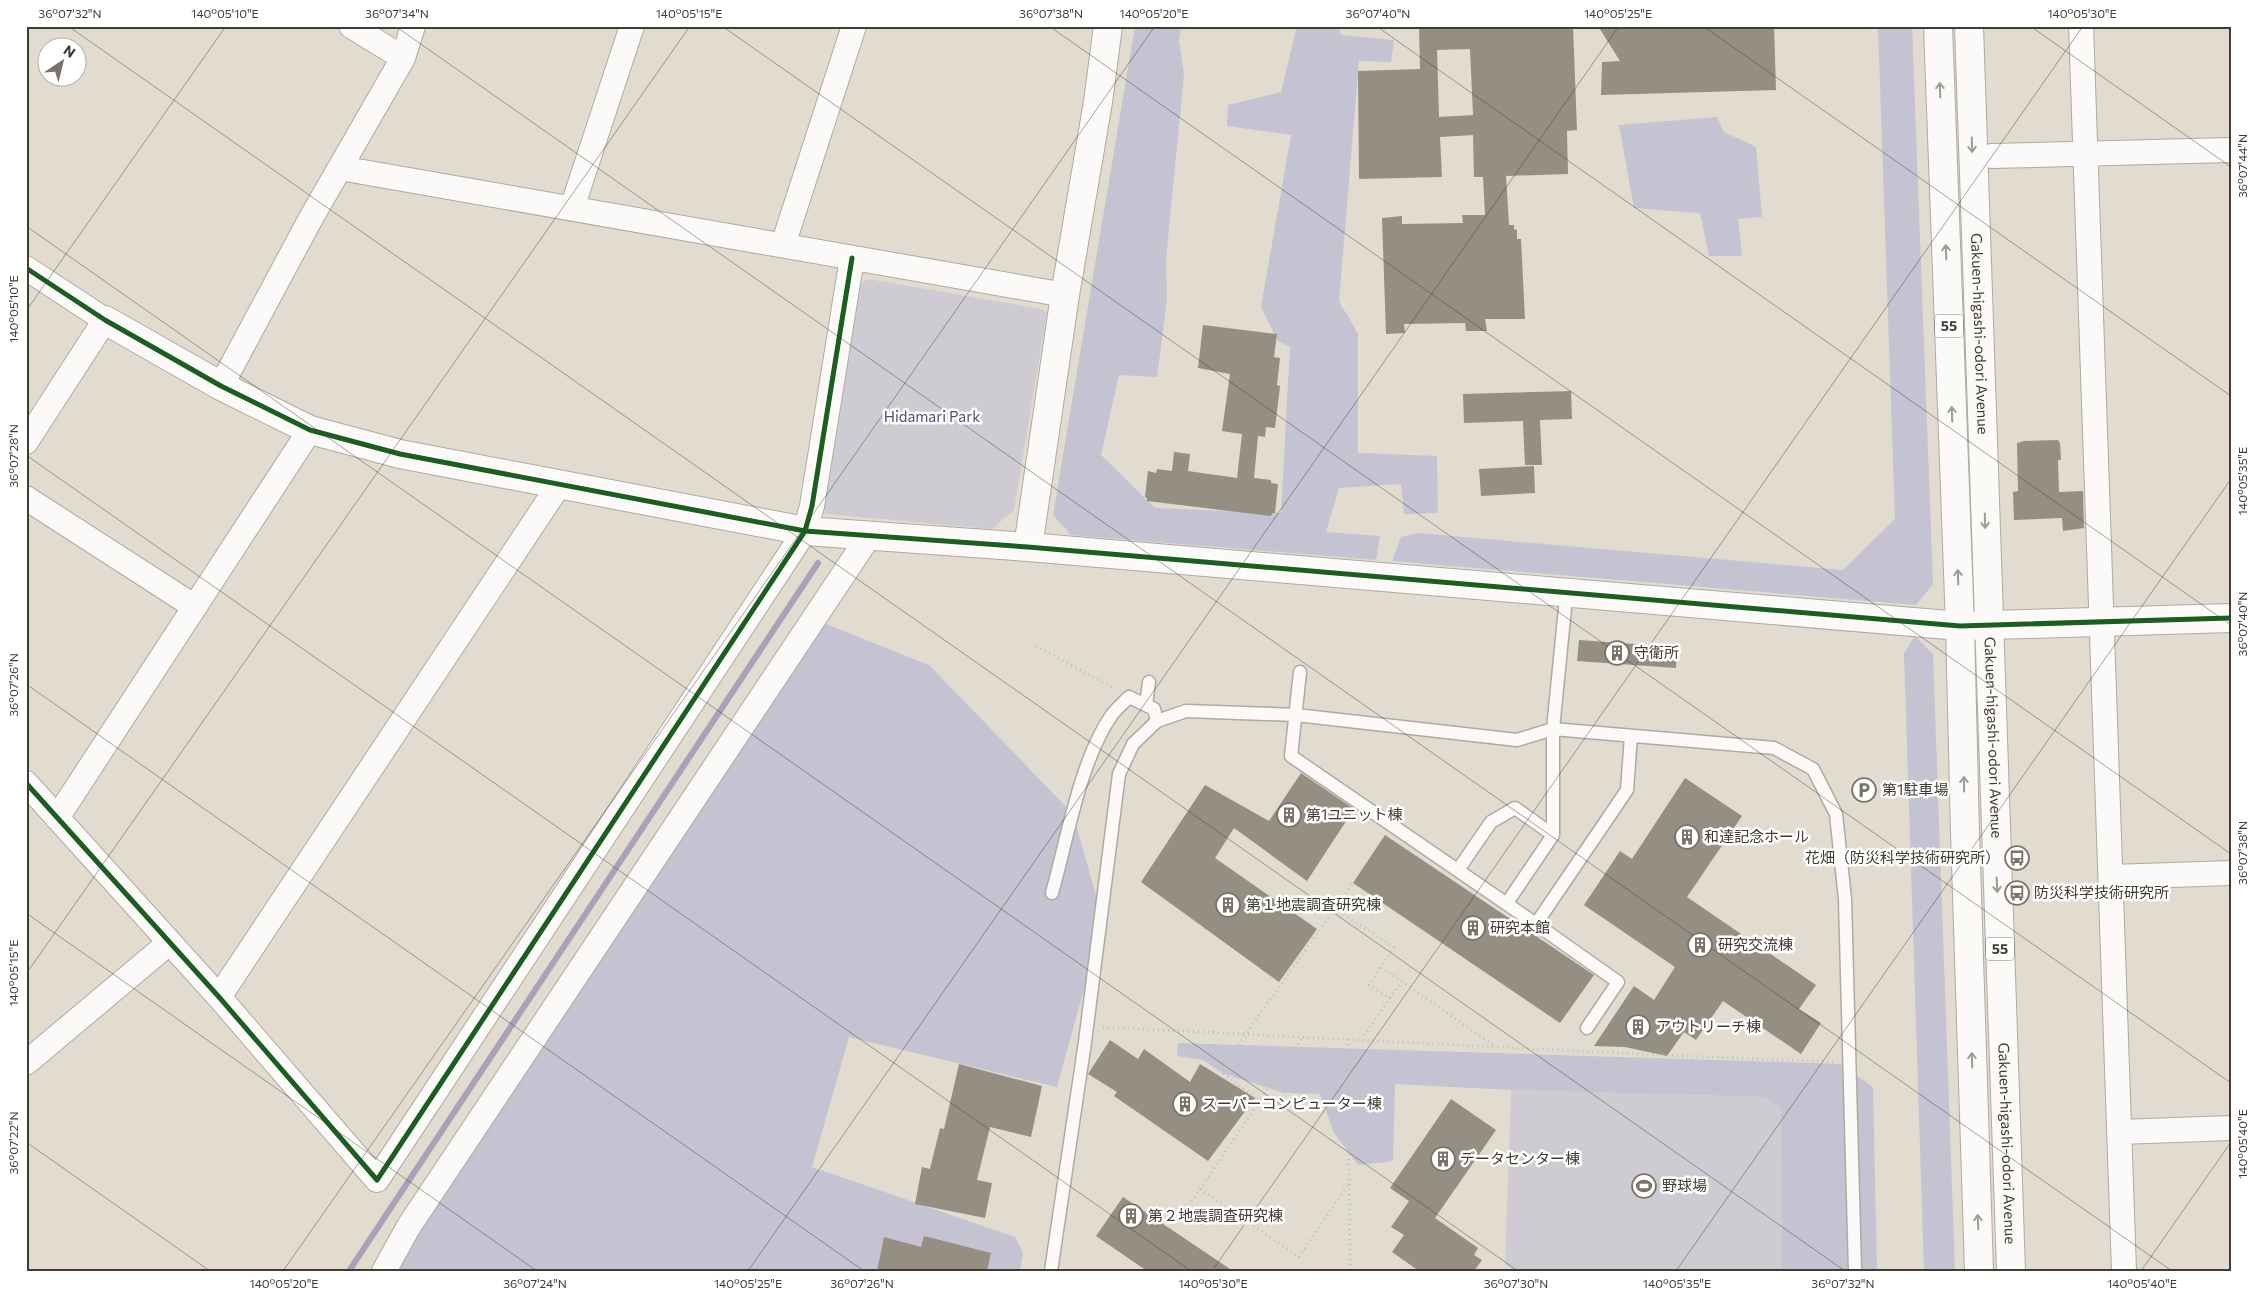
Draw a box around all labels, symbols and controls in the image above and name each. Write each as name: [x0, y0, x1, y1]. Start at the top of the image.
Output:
text: 36°07'32"N: [38, 6, 102, 20]
text: 140°05'10"E: [191, 6, 259, 20]
text: 36°07'34"N: [365, 6, 429, 20]
text: 140°05'15"E: [656, 6, 722, 20]
text: 36°07'38"N: [1019, 6, 1083, 20]
text: 140°05'20"E: [1120, 6, 1188, 20]
text: 36°07'40"N: [1346, 6, 1410, 20]
text: 140°05'25"E: [1584, 6, 1652, 20]
text: 140°05'30"E: [2047, 6, 2117, 20]
north arrow: [38, 38, 88, 88]
text: N: [61, 41, 79, 61]
one-way arrow: [1936, 82, 1945, 98]
text: 36°07'44"N: [2235, 134, 2249, 198]
one-way arrow: [1968, 137, 1977, 153]
street label: Gakuen-higashi-odori Avenue: [1968, 233, 1993, 435]
one-way arrow: [1941, 244, 1951, 260]
text: 140°05'10"E: [6, 275, 20, 343]
road number: 55: [1935, 314, 1963, 338]
park label: Hidamari Park: [884, 407, 980, 425]
one-way arrow: [1947, 407, 1957, 423]
text: 36°07'28"N: [6, 424, 20, 488]
text: 140°05'35"E: [2235, 447, 2249, 515]
one-way arrow: [1980, 513, 1990, 529]
one-way arrow: [1954, 569, 1963, 585]
text: 36°07'40"N: [2235, 592, 2249, 656]
street label: Gakuen-higashi-odori Avenue: [1982, 636, 2006, 839]
building icon: 守衛所: [1604, 640, 1630, 666]
place label: 守衛所: [1634, 643, 1679, 661]
text: 36°07'26"N: [6, 653, 20, 717]
one-way arrow: [1959, 776, 1968, 792]
parking icon: 第1駐車場: [1851, 777, 1877, 803]
place label: 第1駐車場: [1882, 780, 1948, 798]
building icon: 第1ユニット棟: [1276, 802, 1302, 828]
place label: 第1ユニット棟: [1306, 805, 1402, 823]
text: 36°07'38"N: [2235, 821, 2249, 885]
building icon: 和達記念ホール: [1674, 824, 1700, 850]
place label: 和達記念ホール: [1704, 827, 1809, 845]
bus stop icon: 花畑（防災科学技術研究所）: [2004, 845, 2030, 871]
place label: 花畑（防災科学技術研究所）: [1805, 848, 2000, 866]
one-way arrow: [1993, 877, 2002, 893]
bus stop icon: 防災科学技術研究所: [2004, 880, 2030, 906]
place label: 防災科学技術研究所: [2034, 883, 2169, 901]
building icon: 第１地震調査研究棟: [1215, 892, 1241, 918]
place label: 第１地震調査研究棟: [1246, 895, 1381, 913]
building icon: 研究本館: [1460, 915, 1486, 941]
place label: 研究本館: [1490, 918, 1550, 936]
building icon: 研究交流棟: [1687, 932, 1713, 958]
place label: 研究交流棟: [1718, 935, 1793, 953]
road number: 55: [1986, 938, 2014, 961]
text: 140°05'15"E: [6, 940, 20, 1006]
building icon: アウトリーチ棟: [1625, 1014, 1651, 1040]
place label: アウトリーチ棟: [1656, 1017, 1761, 1035]
street label: Gakuen-higashi-odori Avenue: [1995, 1042, 2020, 1244]
one-way arrow: [1968, 1052, 1977, 1068]
building icon: スーパーコンピューター棟: [1172, 1091, 1198, 1117]
place label: スーパーコンピューター棟: [1202, 1094, 1382, 1112]
text: 140°05'40"E: [2235, 1109, 2249, 1179]
text: 36°07'22"N: [6, 1111, 20, 1175]
building icon: データセンター棟: [1430, 1146, 1456, 1172]
place label: データセンター棟: [1460, 1149, 1580, 1167]
sports icon: 野球場: [1631, 1173, 1657, 1199]
place label: 野球場: [1662, 1176, 1707, 1194]
building icon: 第２地震調査研究棟: [1118, 1203, 1144, 1229]
place label: 第２地震調査研究棟: [1148, 1206, 1283, 1224]
one-way arrow: [1973, 1214, 1982, 1230]
text: 140°05'20"E: [250, 1276, 318, 1290]
text: 36°07'24"N: [503, 1276, 567, 1290]
text: 140°05'25"E: [714, 1276, 782, 1290]
text: 36°07'26"N: [830, 1276, 894, 1290]
text: 140°05'30"E: [1178, 1276, 1248, 1290]
text: 36°07'30"N: [1484, 1276, 1548, 1290]
text: 140°05'35"E: [1643, 1276, 1711, 1290]
text: 36°07'32"N: [1811, 1276, 1875, 1290]
text: 140°05'40"E: [2107, 1276, 2177, 1290]

